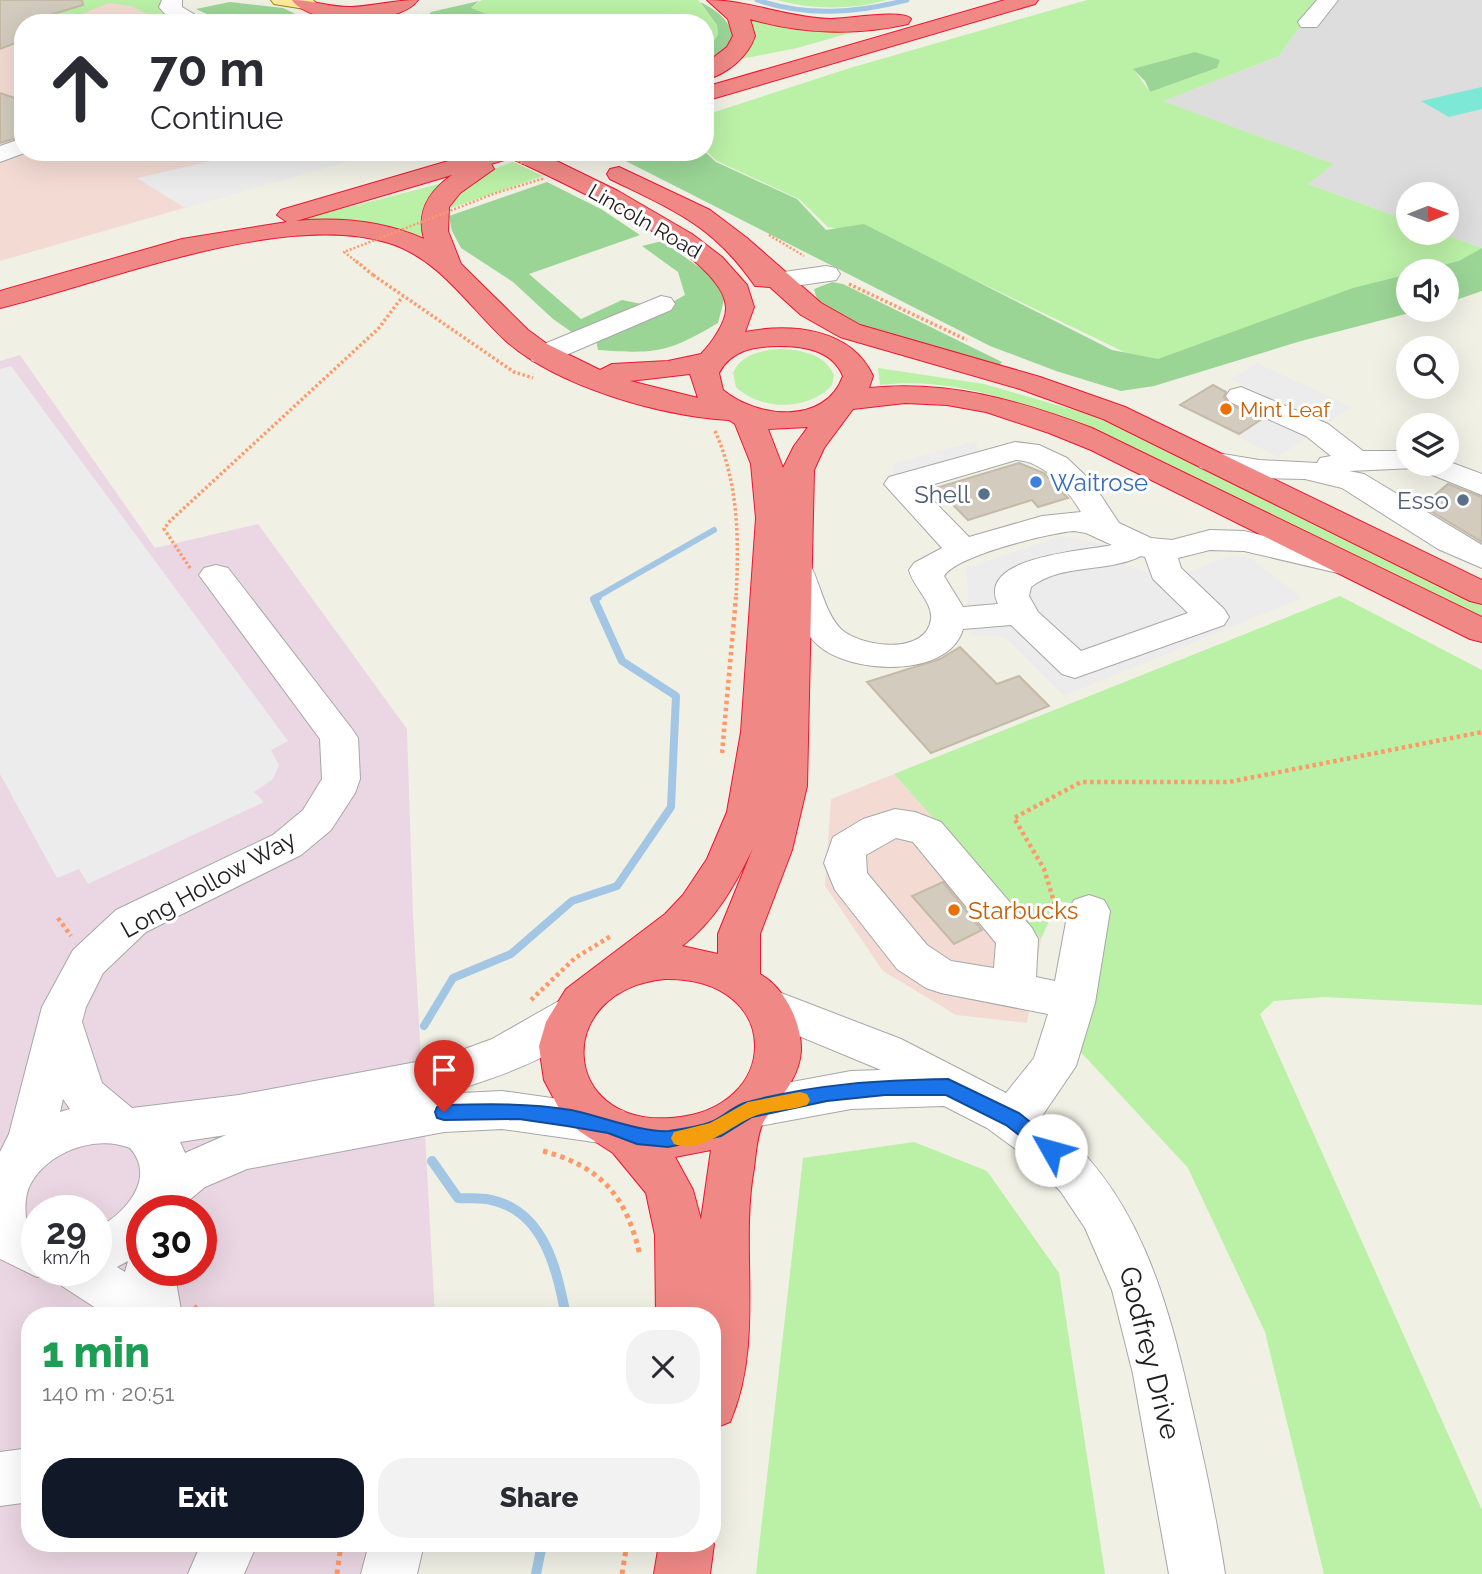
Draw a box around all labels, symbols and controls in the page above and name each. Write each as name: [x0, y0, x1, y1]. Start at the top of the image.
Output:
text: 70 m: [150, 40, 265, 97]
icon: ahead: [35, 42, 126, 133]
text: Continue: [150, 99, 284, 136]
street label: Lincoln Road: [584, 179, 706, 263]
north arrow: [1396, 182, 1460, 245]
map controls: [1396, 182, 1459, 476]
button: sound: [1396, 259, 1459, 322]
button: search: [1396, 336, 1459, 399]
place label: Mint Leaf: [1240, 397, 1331, 422]
marker: Mint Leaf: [1218, 401, 1234, 417]
button: layers: [1396, 413, 1459, 476]
place label: Waitrose: [1050, 468, 1148, 497]
marker: Waitrose: [1028, 474, 1044, 490]
place label: Shell: [914, 480, 970, 509]
marker: Shell: [976, 486, 992, 502]
place label: Esso: [1397, 486, 1449, 515]
marker: Esso: [1455, 492, 1471, 508]
street label: Long Hollow Way: [116, 824, 300, 944]
place label: Starbucks: [968, 896, 1078, 925]
marker: Starbucks: [946, 902, 962, 918]
pin: [414, 1040, 474, 1112]
icon: arrive: [425, 1051, 463, 1089]
position arrow: [1014, 1113, 1088, 1187]
speed limit sign: 30: [126, 1195, 217, 1286]
text: 29: [46, 1211, 87, 1252]
text: km/h: [43, 1247, 90, 1268]
street label: Godfrey Drive: [1113, 1263, 1187, 1443]
text: 1 min: [42, 1328, 150, 1377]
button: close: [626, 1330, 700, 1404]
text: 140 m · 20:51: [42, 1379, 174, 1406]
button: Exit: [42, 1458, 364, 1538]
button: Share: [378, 1458, 700, 1538]

